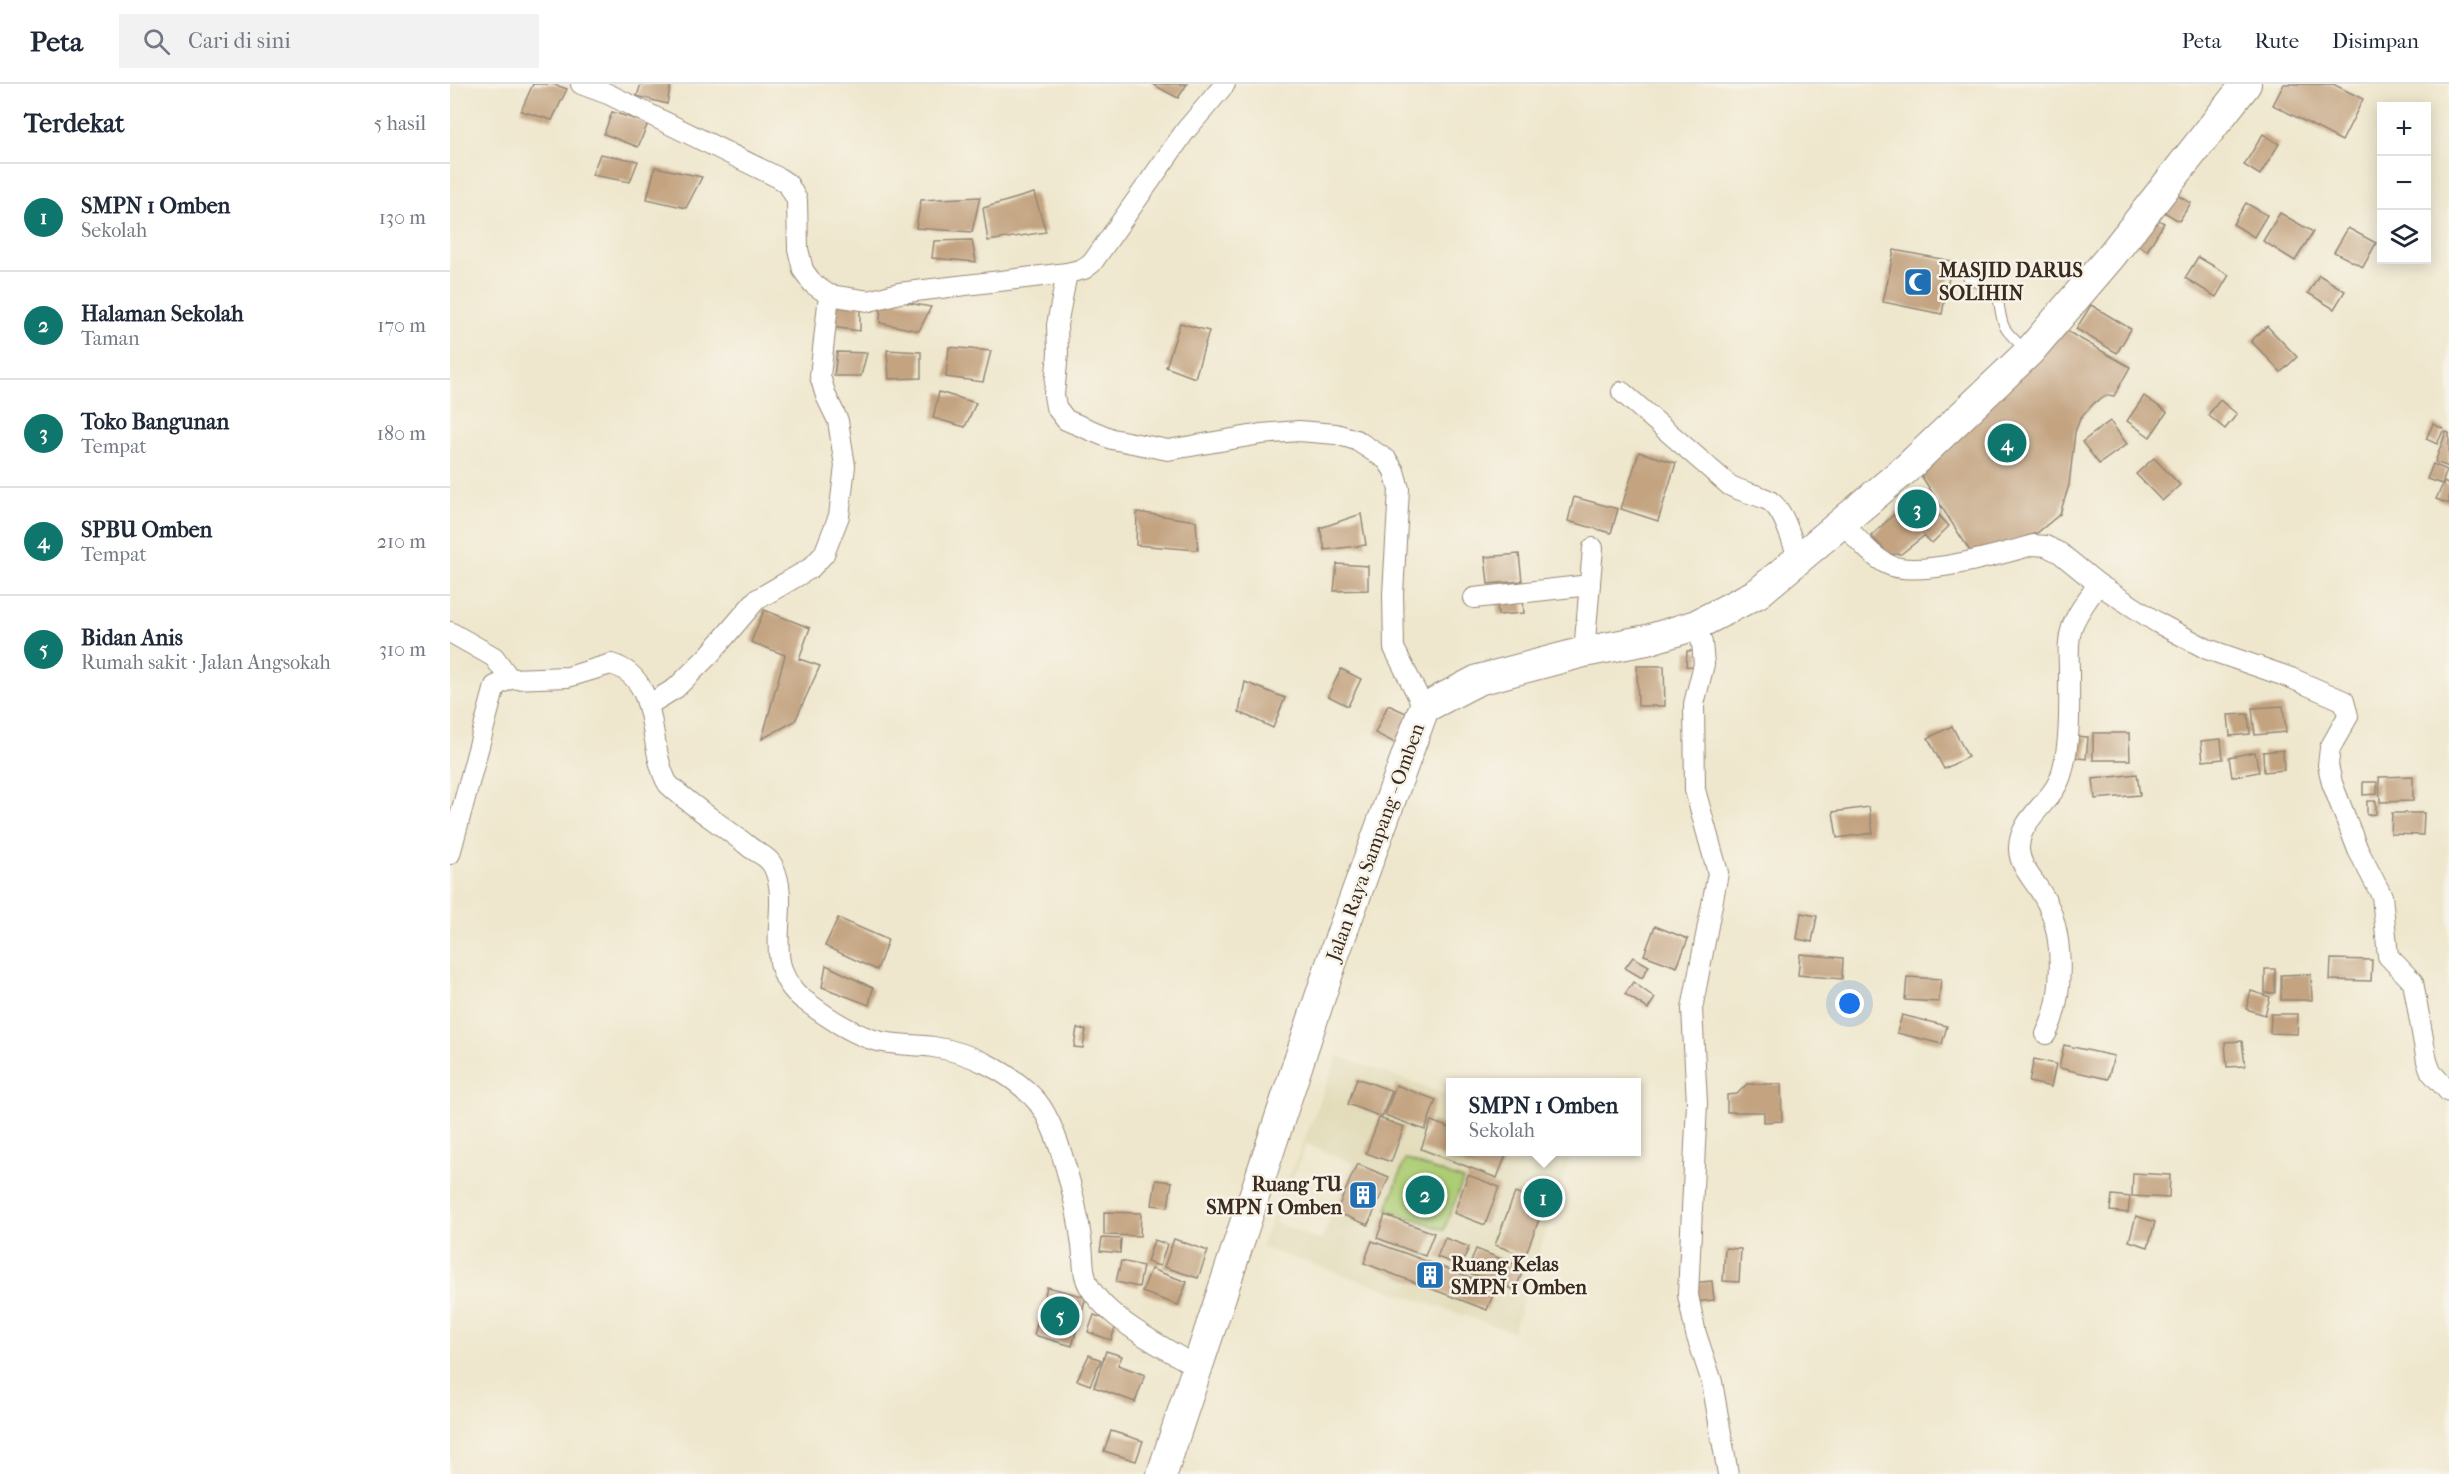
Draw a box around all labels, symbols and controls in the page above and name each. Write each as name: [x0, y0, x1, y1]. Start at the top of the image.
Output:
search box: [119, 14, 539, 68]
text: Peta: [30, 25, 83, 58]
icon: search: [140, 25, 173, 58]
text: Cari di sini: [188, 28, 291, 54]
text: Peta: [2182, 29, 2221, 53]
text: Rute: [2254, 29, 2299, 53]
text: Disimpan: [2332, 29, 2419, 53]
map controls: [2377, 102, 2431, 264]
button: +: [2377, 102, 2431, 156]
text: Terdekat: [24, 108, 125, 139]
text: 5 hasil: [374, 112, 426, 135]
button: −: [2377, 156, 2431, 210]
text: SMPN 1 Omben: [81, 193, 230, 219]
text: 1: [40, 206, 47, 229]
text: 130 m: [379, 206, 426, 229]
button: layers: [2377, 210, 2431, 264]
text: Sekolah: [81, 219, 147, 242]
place label: MASJID DARUS SOLIHIN: [1938, 259, 2083, 305]
mosque icon: MASJID DARUS SOLIHIN: [1902, 266, 1934, 298]
text: Halaman Sekolah: [81, 301, 244, 327]
text: 2: [38, 314, 49, 337]
text: 170 m: [377, 314, 426, 337]
text: Taman: [81, 327, 140, 350]
text: Toko Bangunan: [81, 409, 229, 435]
pin: 4: [1988, 420, 2026, 466]
text: 3: [39, 422, 48, 445]
text: 180 m: [377, 422, 426, 445]
text: Tempat: [81, 435, 147, 458]
pin: 3: [1898, 486, 1936, 532]
text: SPBU Omben: [81, 517, 212, 543]
text: 4: [38, 530, 49, 553]
text: 210 m: [377, 530, 426, 553]
text: Tempat: [81, 543, 147, 566]
text: Bidan Anis: [81, 625, 183, 651]
text: 5: [39, 638, 48, 661]
text: 310 m: [379, 638, 426, 661]
text: Rumah sakit · Jalan Angsokah: [81, 651, 331, 674]
street label: Jalan Raya Sampang - Omben: [1321, 720, 1429, 966]
your location: [1835, 989, 1864, 1018]
popup: [1446, 1078, 1641, 1156]
text: SMPN 1 Omben: [1469, 1093, 1618, 1119]
text: Sekolah: [1469, 1119, 1535, 1142]
pin: 2: [1406, 1172, 1444, 1218]
place label: Ruang TU SMPN 1 Omben: [1206, 1173, 1342, 1219]
pin: 1: [1524, 1176, 1562, 1220]
building icon: Ruang TU SMPN 1 Omben: [1347, 1179, 1379, 1211]
place label: Ruang Kelas SMPN 1 Omben: [1451, 1253, 1587, 1299]
building icon: Ruang Kelas SMPN 1 Omben: [1414, 1259, 1446, 1291]
pin: 5: [1040, 1294, 1080, 1338]

